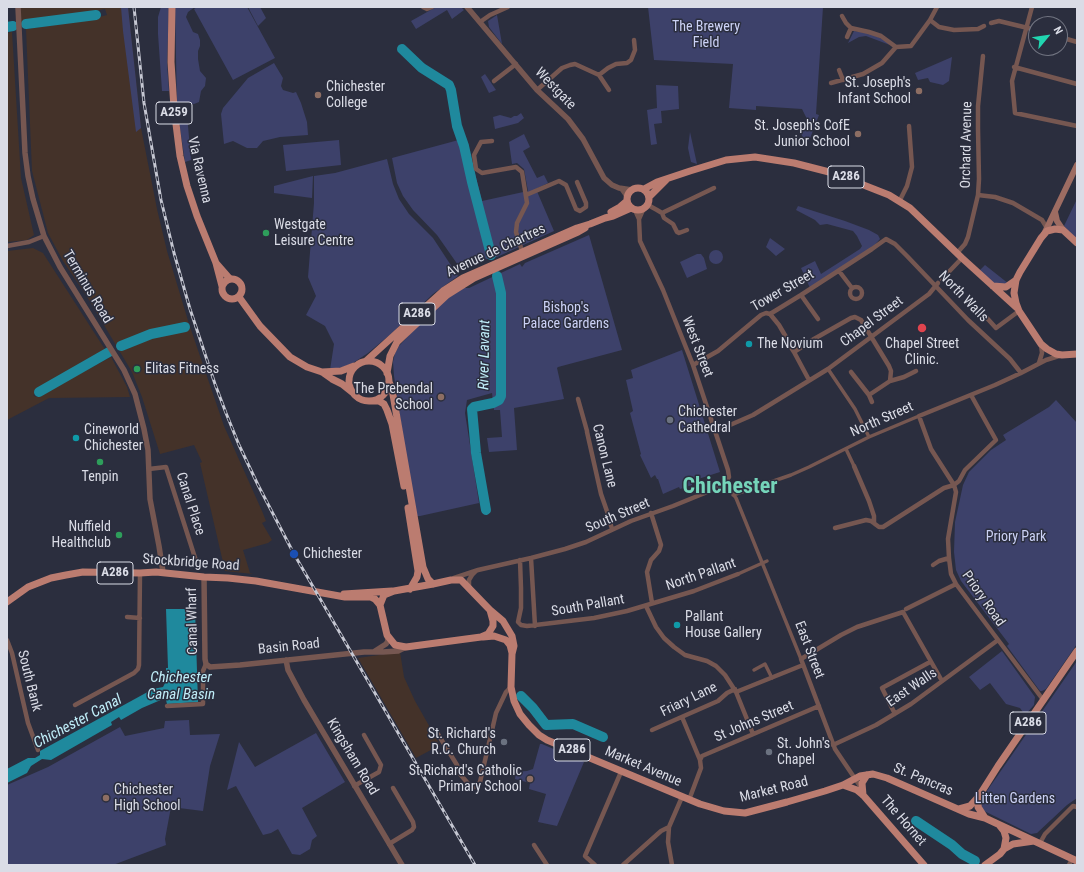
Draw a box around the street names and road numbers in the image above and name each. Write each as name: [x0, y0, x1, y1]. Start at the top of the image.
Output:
street label: Westgate: [531, 65, 579, 113]
street label: Orchard Avenue: [958, 101, 976, 189]
road number: A259: [156, 102, 192, 124]
street label: Via Ravenna: [183, 135, 215, 205]
road number: A286: [828, 166, 864, 188]
street label: Avenue de Chartres: [444, 221, 548, 281]
street label: Terminus Road: [59, 247, 115, 327]
street label: Tower Street: [749, 266, 817, 316]
street label: North Walls: [935, 268, 991, 326]
street label: Chapel Street: [837, 293, 907, 351]
road number: A286: [399, 303, 435, 325]
street label: West Street: [678, 314, 716, 380]
street label: North Street: [848, 399, 916, 441]
street label: Canon Lane: [588, 422, 620, 490]
street label: Canal Place: [172, 470, 208, 538]
street label: South Street: [583, 495, 653, 537]
street label: Stockbridge Road: [142, 551, 240, 575]
street label: North Pallant: [664, 555, 738, 595]
road number: A286: [97, 562, 133, 584]
street label: Priory Road: [958, 568, 1008, 630]
street label: Canal Wharf: [184, 587, 202, 655]
street label: South Pallant: [550, 591, 626, 621]
street label: East Street: [790, 619, 828, 681]
street label: Basin Road: [257, 635, 321, 659]
street label: South Bank: [13, 649, 45, 713]
street label: East Walls: [884, 665, 940, 711]
street label: Friary Lane: [658, 679, 720, 721]
street label: St Johns Street: [712, 698, 796, 746]
road number: A286: [1010, 712, 1046, 734]
street label: Kingsham Road: [323, 716, 381, 798]
road number: A286: [554, 739, 590, 761]
street label: Market Avenue: [602, 743, 684, 791]
street label: St. Pancras: [891, 760, 955, 800]
street label: Market Road: [738, 773, 810, 807]
street label: The Hornet: [877, 792, 929, 850]

